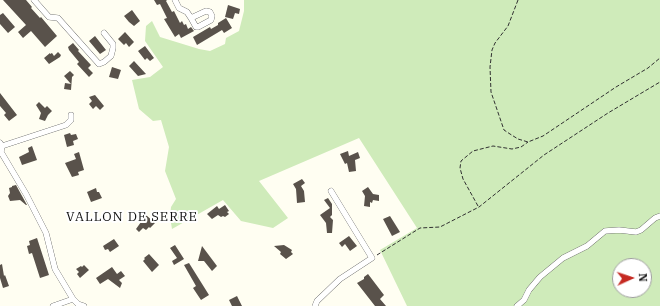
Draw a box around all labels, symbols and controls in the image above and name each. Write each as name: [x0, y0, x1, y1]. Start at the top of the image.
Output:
district label: VALLON DE SERRE: [66, 209, 198, 225]
north arrow: [612, 258, 652, 298]
text: N: [636, 273, 650, 282]

